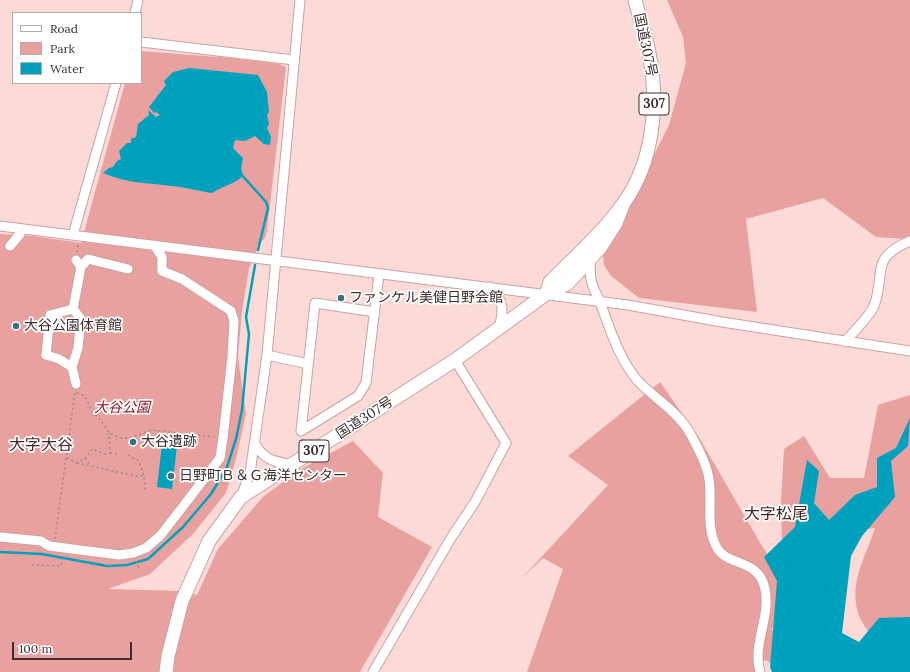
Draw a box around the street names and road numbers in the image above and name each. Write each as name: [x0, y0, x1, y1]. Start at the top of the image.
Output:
street label: 国道307号: [630, 12, 660, 78]
road number: 307: [639, 93, 669, 115]
street label: 国道307号: [333, 393, 397, 443]
road number: 307: [299, 440, 329, 462]

